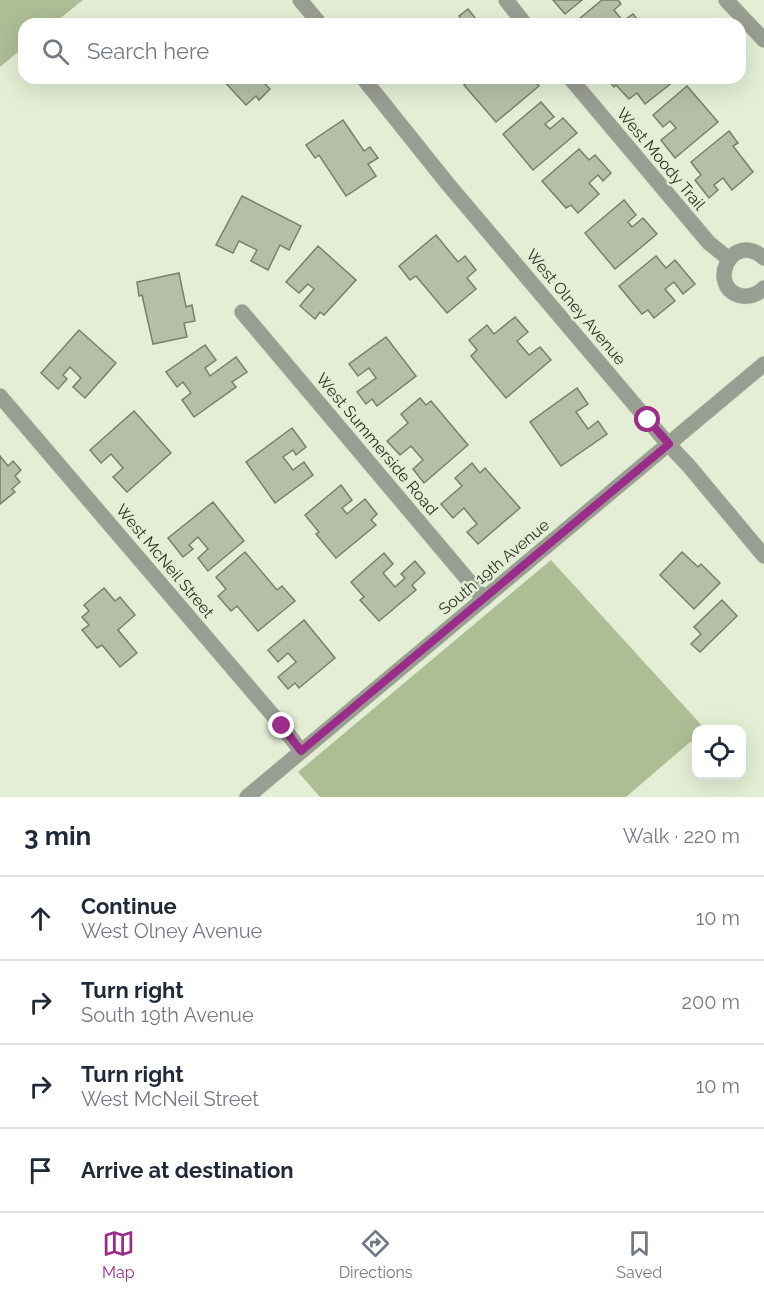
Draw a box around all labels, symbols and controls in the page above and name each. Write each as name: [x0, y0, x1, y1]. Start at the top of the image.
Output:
search box: [18, 18, 746, 84]
icon: search: [39, 35, 72, 68]
text: Search here: [87, 38, 209, 64]
street label: West Moody Trail: [613, 104, 710, 214]
street label: West Olney Avenue: [522, 245, 630, 369]
street label: West Summerside Road: [312, 369, 442, 519]
route start: [634, 406, 660, 432]
street label: West McNeil Street: [112, 500, 218, 622]
street label: South 19th Avenue: [435, 515, 553, 619]
route end: [268, 712, 294, 738]
map controls: [692, 725, 746, 779]
button: locate: [692, 725, 746, 779]
text: 3 min: [24, 821, 91, 851]
text: Walk · 220 m: [623, 824, 740, 848]
text: Continue: [81, 893, 177, 919]
icon: ahead: [24, 902, 57, 935]
text: 10 m: [696, 906, 740, 930]
text: West Olney Avenue: [81, 919, 262, 943]
text: Turn right: [81, 977, 184, 1003]
icon: right: [24, 986, 57, 1019]
text: 200 m: [682, 990, 740, 1014]
text: South 19th Avenue: [81, 1003, 254, 1027]
text: Turn right: [81, 1061, 184, 1087]
icon: right: [24, 1070, 57, 1103]
text: 10 m: [696, 1074, 740, 1098]
text: West McNeil Street: [81, 1087, 259, 1111]
icon: arrive: [24, 1154, 57, 1187]
text: Arrive at destination: [81, 1157, 294, 1183]
tab: Map: [102, 1227, 135, 1282]
tab: Directions: [339, 1227, 413, 1282]
tab: Saved: [616, 1227, 662, 1282]

